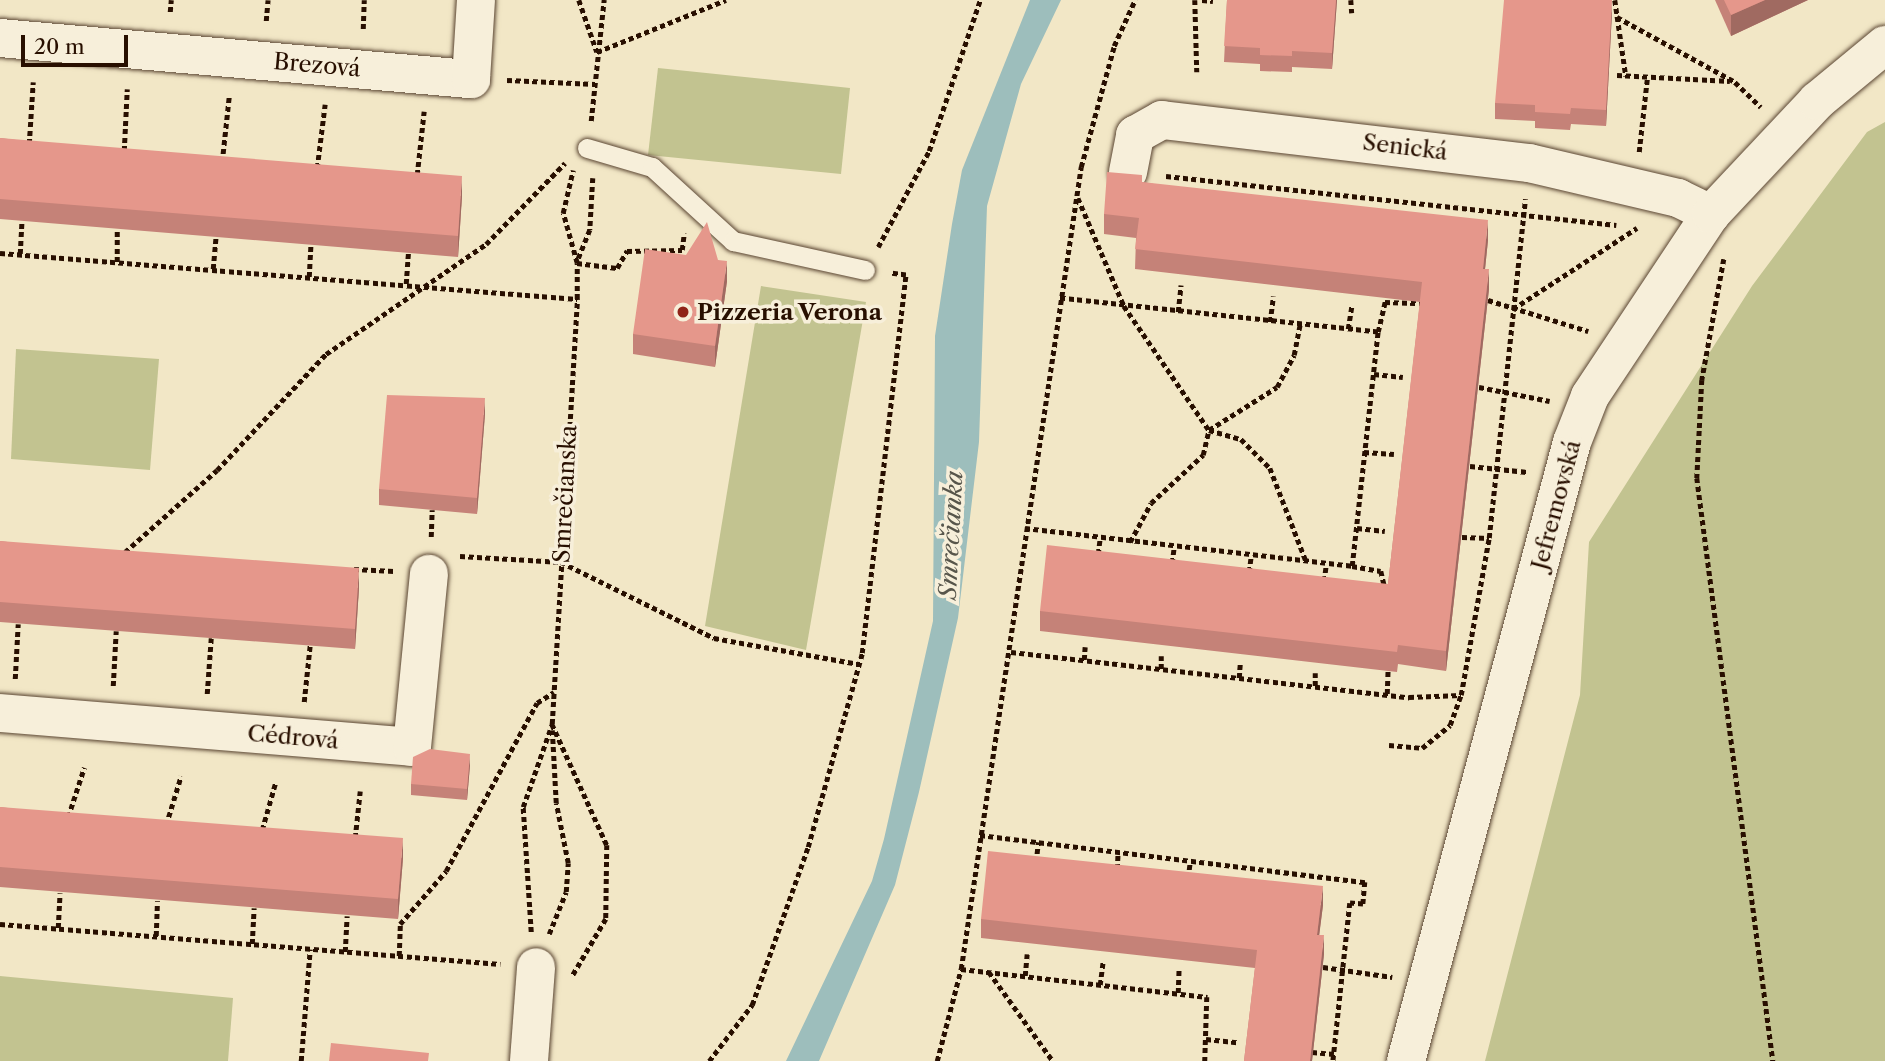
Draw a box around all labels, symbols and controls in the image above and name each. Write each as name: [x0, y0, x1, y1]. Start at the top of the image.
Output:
scale bar: [24, 21, 131, 65]
text: 20 m: [34, 34, 85, 59]
street label: Brezová: [272, 47, 362, 83]
street label: Senická: [1361, 128, 1449, 166]
place label: Pizzeria Verona: [697, 298, 883, 326]
marker: Pizzeria Verona: [675, 304, 691, 320]
street label: Smrečianska: [548, 424, 582, 564]
street label: Jefremovská: [1525, 437, 1587, 573]
water label: Smrečianka: [933, 470, 969, 600]
street label: Cédrová: [246, 719, 340, 755]

